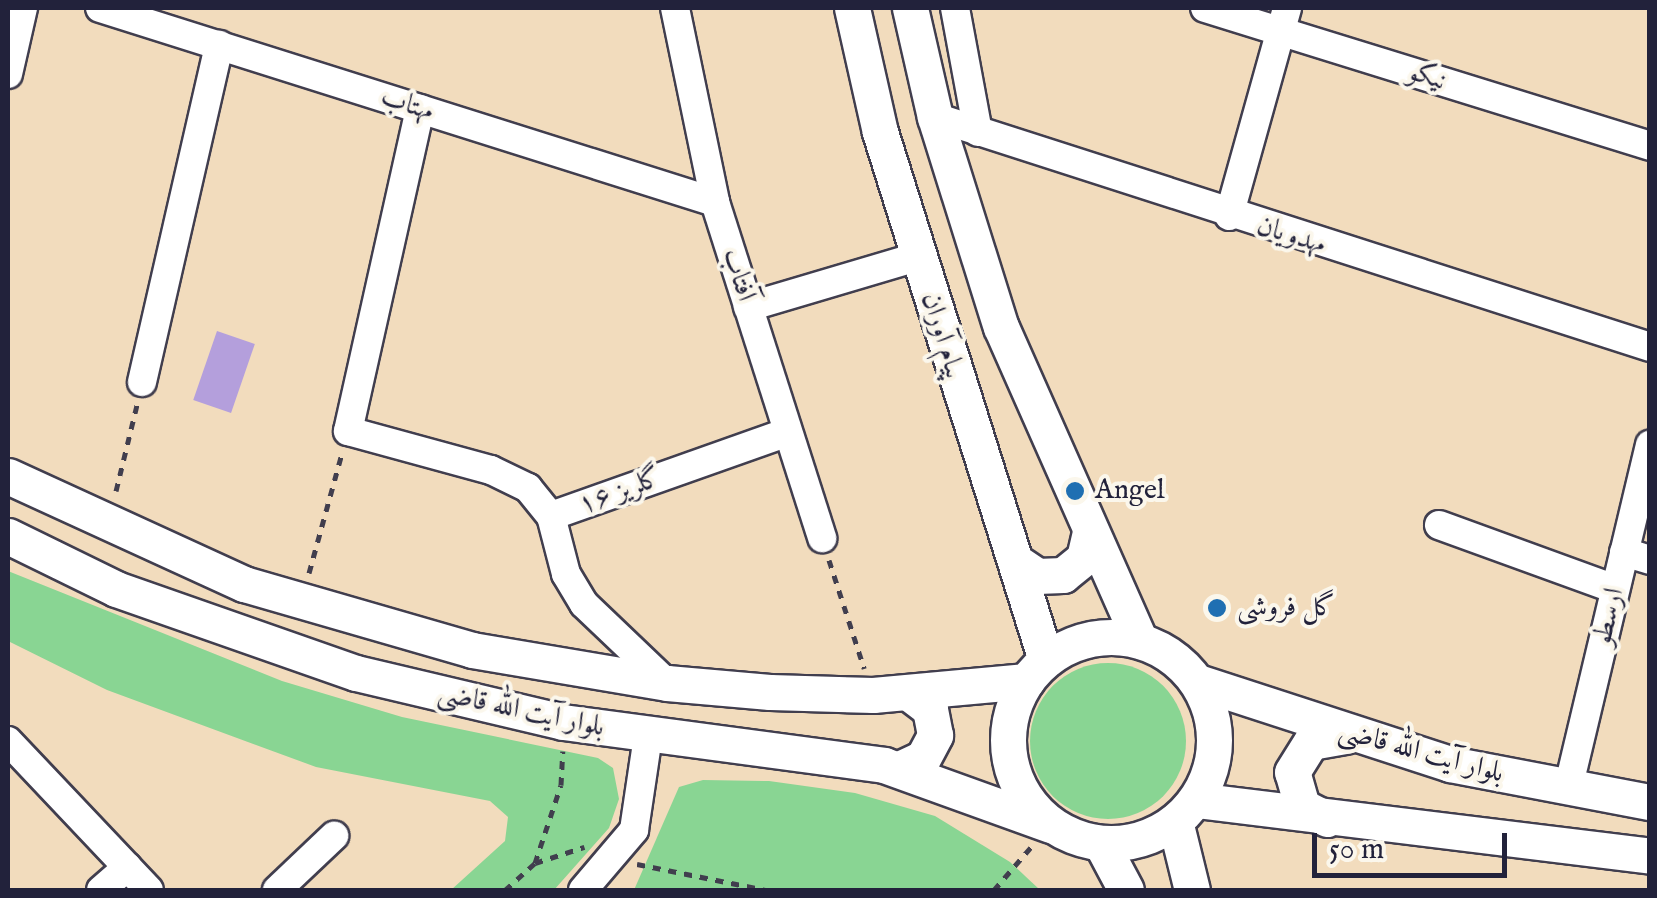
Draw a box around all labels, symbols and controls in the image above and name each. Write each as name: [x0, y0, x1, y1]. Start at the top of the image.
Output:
street label: نیکو: [1404, 55, 1450, 99]
street label: مهتاب: [376, 81, 438, 129]
street label: مهدویان: [1252, 210, 1330, 262]
street label: آفتاب: [714, 244, 762, 306]
street label: پیام آوران: [913, 289, 971, 383]
street label: گلریز ۱۶: [574, 462, 666, 522]
place label: Angel: [1095, 474, 1165, 508]
marker: Angel: [1064, 480, 1086, 502]
street label: ارسطو: [1586, 585, 1632, 649]
place label: گل فروشی: [1237, 591, 1336, 625]
marker: گل فروشی: [1206, 597, 1228, 619]
street label: بلوار آیت ‌الله قاضی: [435, 677, 607, 745]
street label: بلوار آیت ‌الله قاضی: [1335, 715, 1507, 791]
scale bar: [1317, 813, 1512, 875]
text: 50 m: [1329, 831, 1384, 869]

